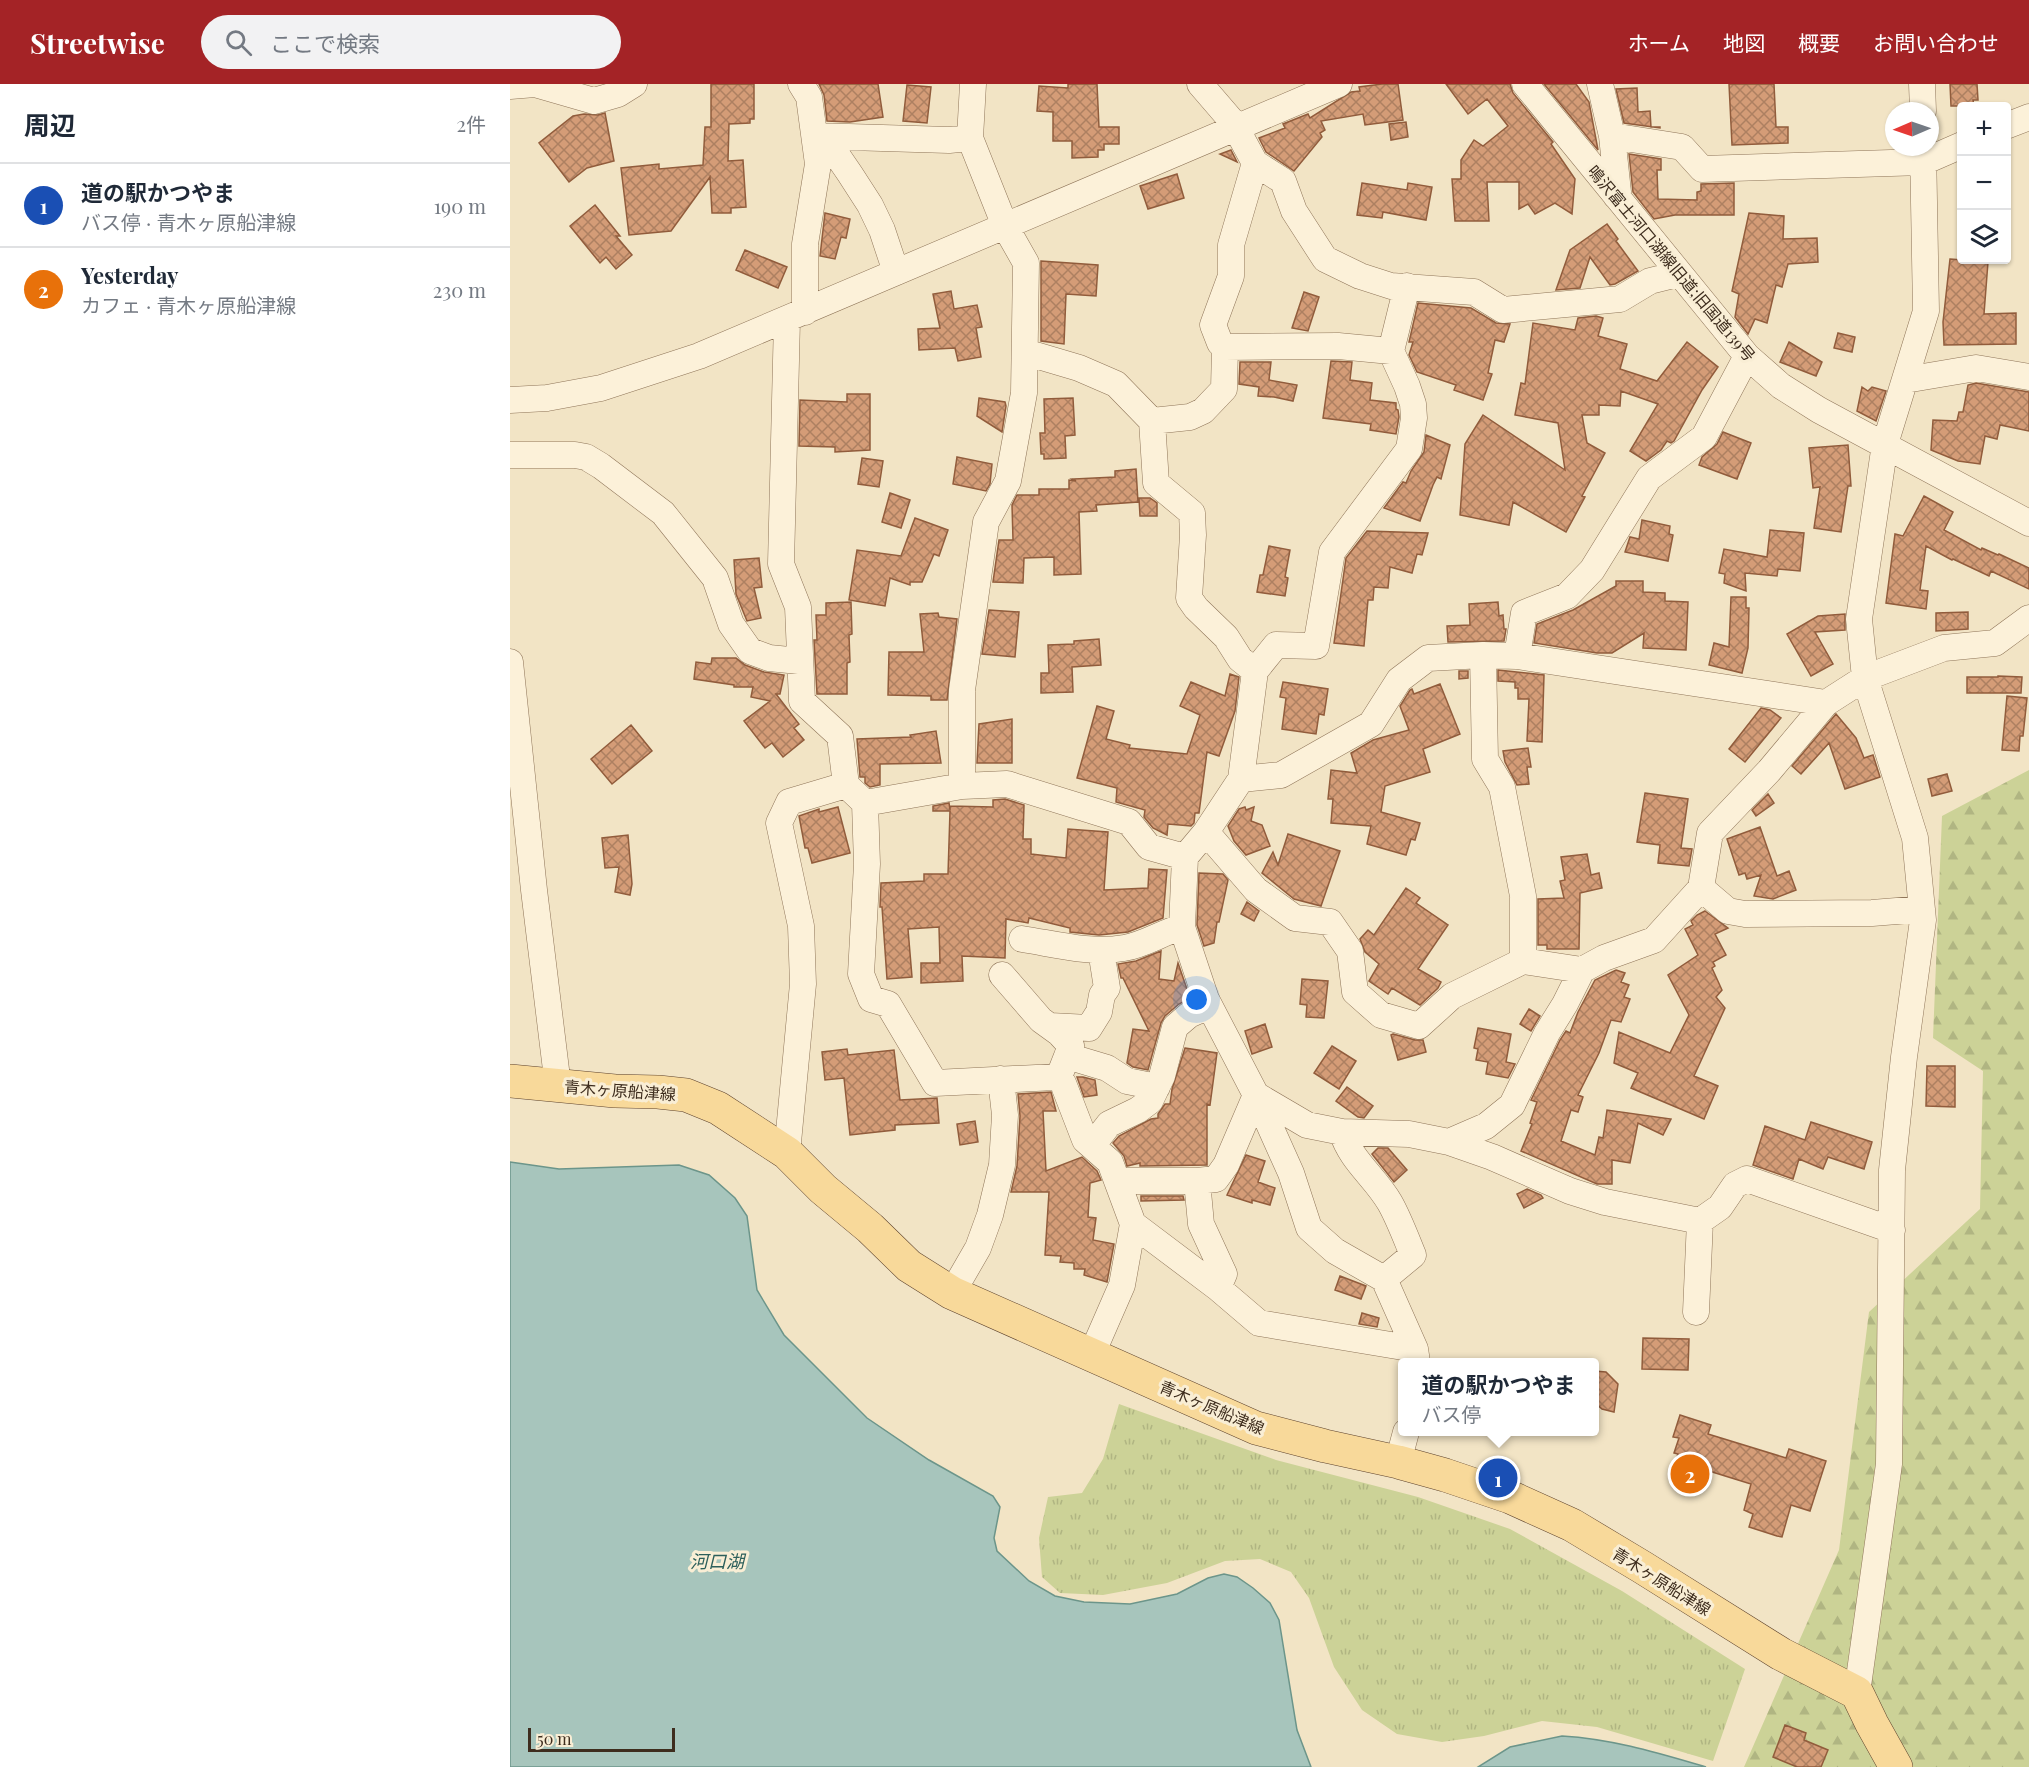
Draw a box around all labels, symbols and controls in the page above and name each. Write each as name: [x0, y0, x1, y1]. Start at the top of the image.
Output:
search box: [201, 15, 621, 69]
text: Streetwise: [30, 24, 165, 61]
icon: search: [222, 26, 255, 59]
text: ここで検索: [270, 28, 380, 58]
text: ホーム: [1628, 28, 1690, 56]
text: 地図: [1723, 28, 1765, 56]
text: 概要: [1798, 28, 1840, 56]
text: お問い合わせ: [1873, 28, 1999, 56]
north arrow: [1885, 102, 1939, 156]
map controls: [1957, 102, 2011, 264]
button: +: [1957, 102, 2011, 156]
text: 周辺: [24, 107, 76, 142]
text: 2件: [456, 110, 486, 137]
button: −: [1957, 156, 2011, 210]
street label: 鳴沢富士河口湖線旧道;旧国道139号: [1584, 161, 1760, 365]
text: 道の駅かつやま: [81, 177, 235, 207]
text: 1: [40, 192, 47, 219]
text: 190 m: [434, 192, 486, 219]
text: バス停 · 青木ヶ原船津線: [81, 208, 296, 235]
button: layers: [1957, 210, 2011, 264]
text: Yesterday: [81, 260, 179, 290]
text: 2: [38, 276, 49, 303]
text: 230 m: [433, 276, 486, 303]
text: カフェ · 青木ヶ原船津線: [81, 291, 296, 318]
your location: [1182, 985, 1211, 1014]
street label: 青木ヶ原船津線: [563, 1076, 677, 1104]
popup: [1398, 1358, 1599, 1436]
text: 道の駅かつやま: [1421, 1369, 1576, 1399]
street label: 青木ヶ原船津線: [1156, 1375, 1268, 1439]
text: バス停: [1421, 1400, 1481, 1427]
pin: 2: [1670, 1452, 1710, 1496]
pin: 1: [1478, 1456, 1518, 1500]
street label: 青木ヶ原船津線: [1609, 1542, 1715, 1620]
water label: 河口湖: [690, 1549, 747, 1573]
scale bar: [528, 1725, 675, 1752]
text: 50 m: [537, 1728, 571, 1749]

